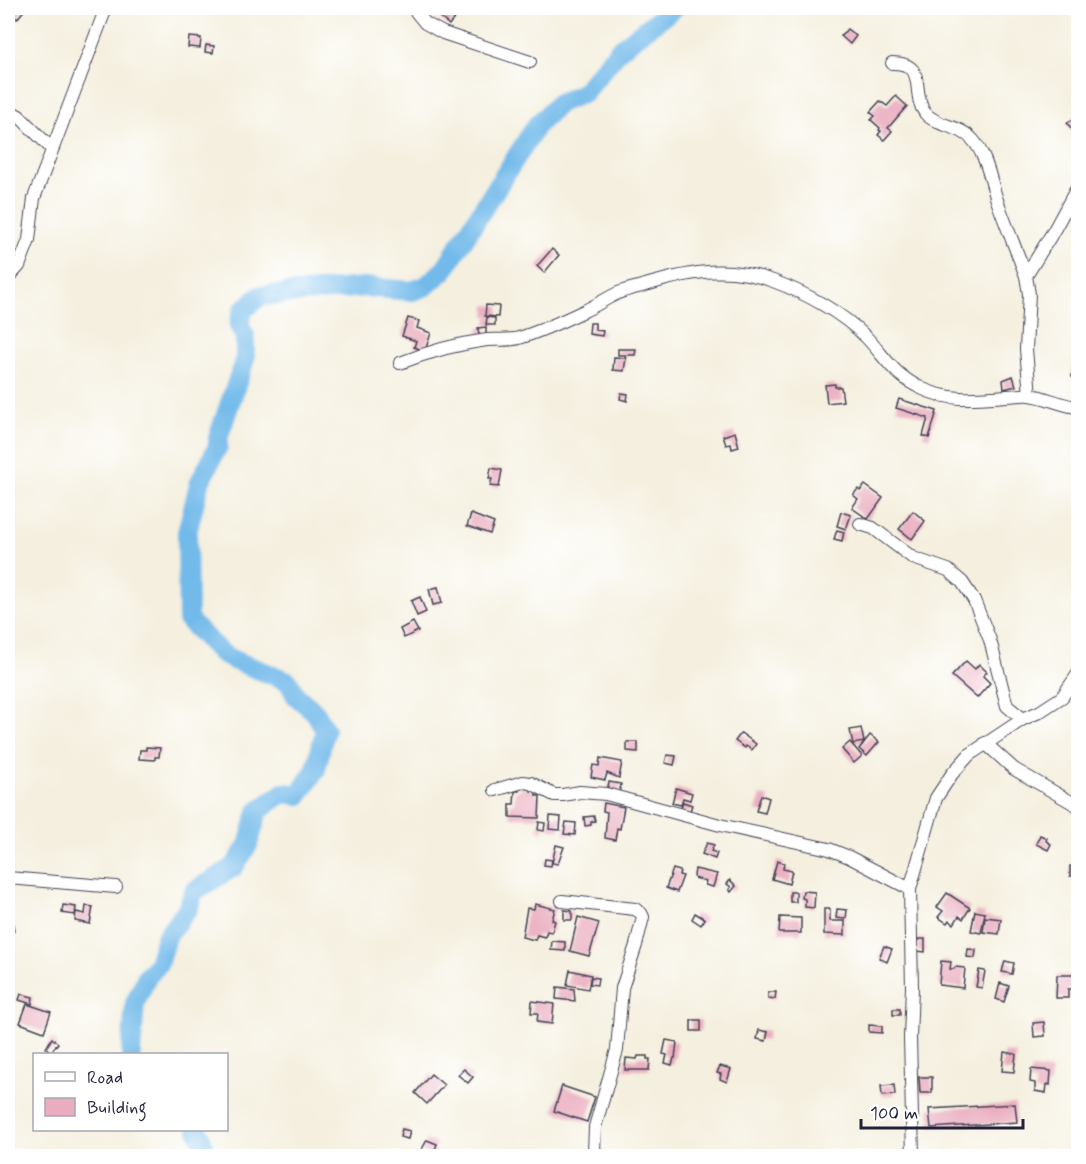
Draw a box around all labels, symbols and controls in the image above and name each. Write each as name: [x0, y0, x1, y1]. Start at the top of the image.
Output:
legend: [33, 1053, 228, 1131]
text: Road: [87, 1066, 123, 1090]
scale bar: [861, 1092, 1023, 1130]
text: Building: [87, 1096, 147, 1122]
text: 100 m: [870, 1102, 918, 1126]

